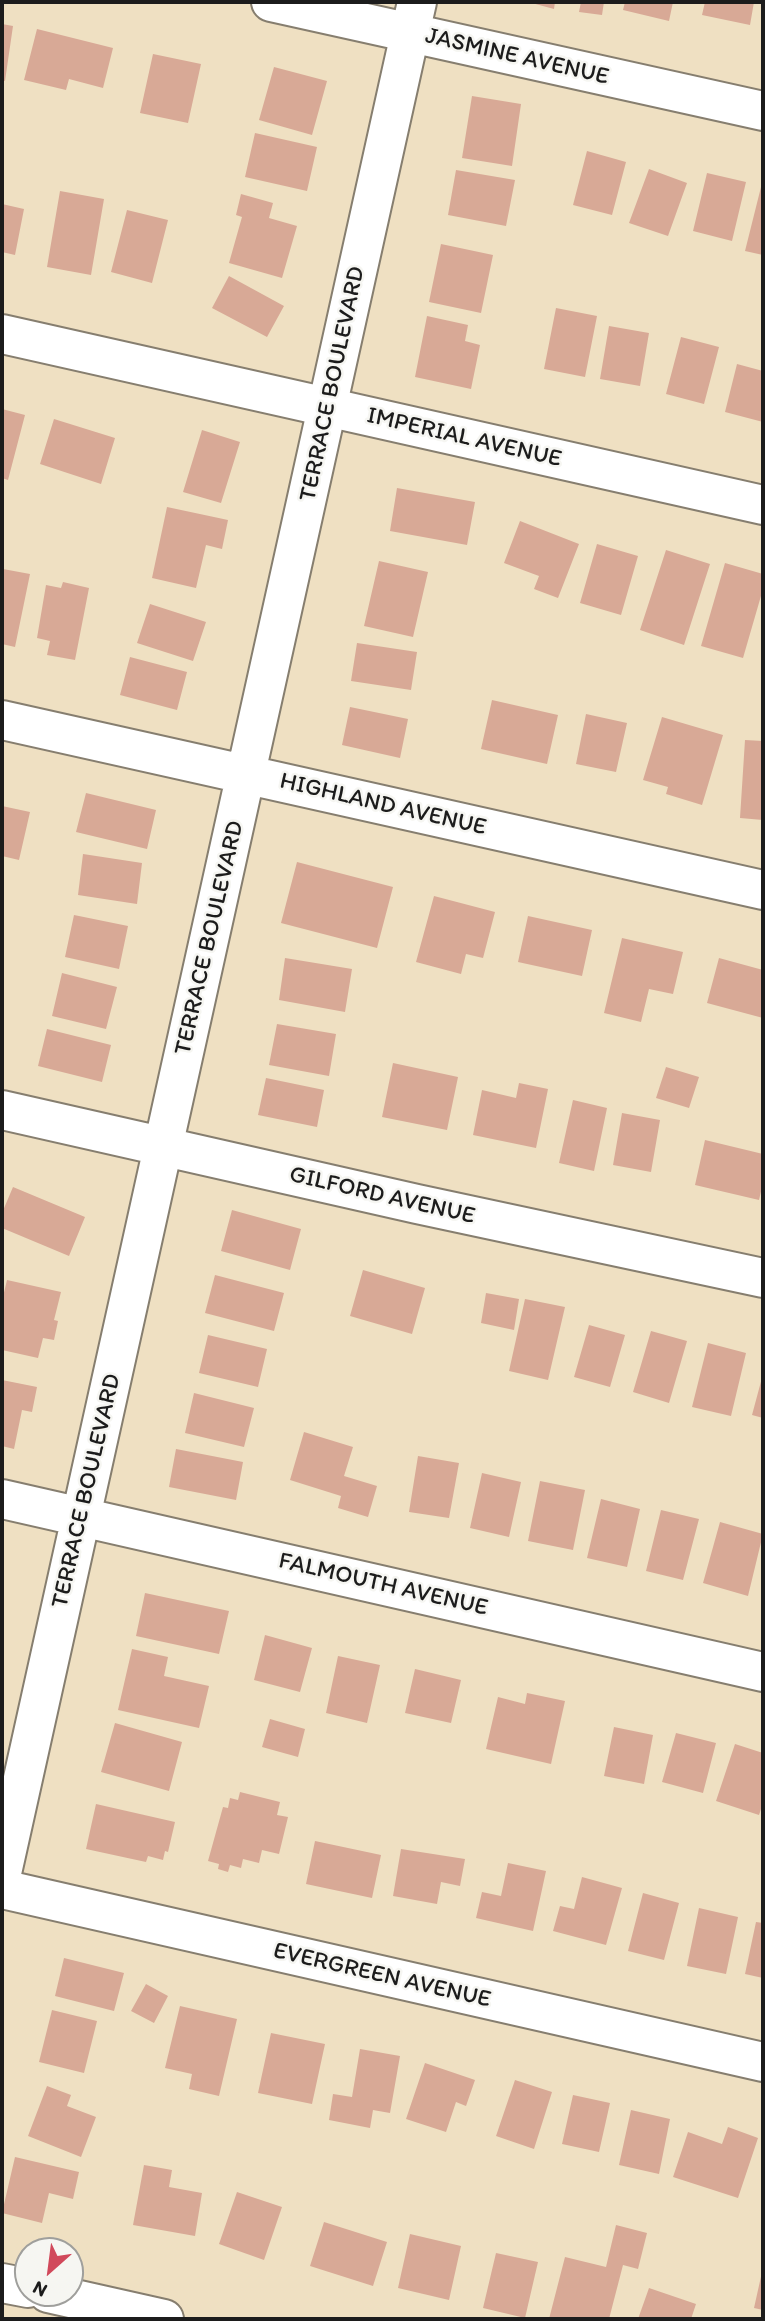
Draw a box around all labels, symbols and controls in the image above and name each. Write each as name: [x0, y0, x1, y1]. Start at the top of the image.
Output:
street label: JASMINE AVENUE: [422, 22, 612, 92]
street label: TERRACE BOULEVARD: [294, 264, 372, 504]
street label: IMPERIAL AVENUE: [364, 402, 564, 474]
street label: HIGHLAND AVENUE: [277, 767, 489, 843]
street label: TERRACE BOULEVARD: [169, 818, 251, 1058]
street label: GILFORD AVENUE: [286, 1161, 478, 1231]
street label: TERRACE BOULEVARD: [46, 1371, 128, 1611]
street label: FALMOUTH AVENUE: [276, 1547, 490, 1623]
street label: EVERGREEN AVENUE: [270, 1937, 494, 2015]
north arrow: [14, 2237, 84, 2307]
text: N: [29, 2276, 51, 2302]

